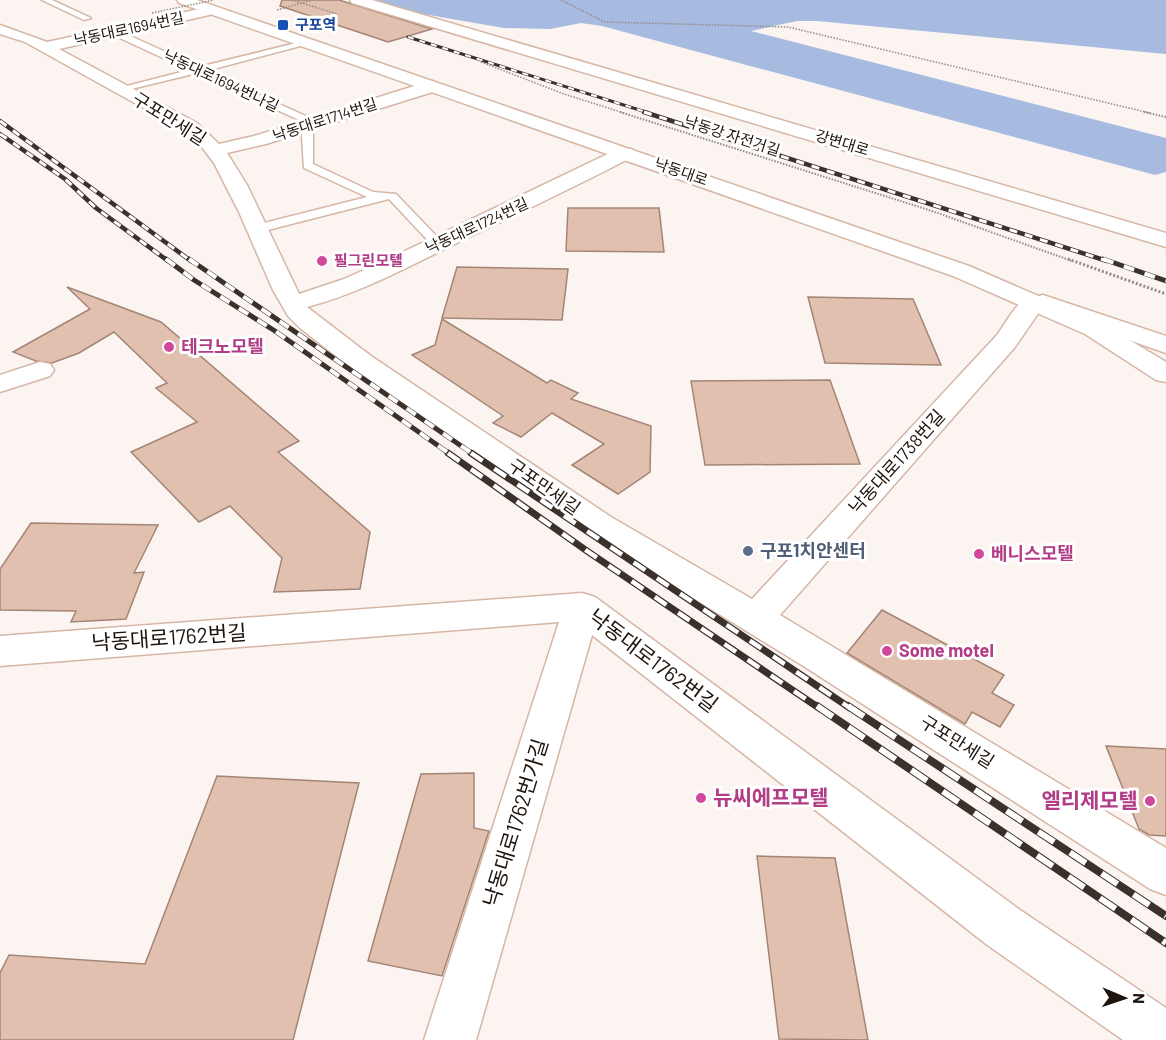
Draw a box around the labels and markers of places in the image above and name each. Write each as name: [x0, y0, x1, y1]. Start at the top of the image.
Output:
place label: 구포역: [295, 15, 336, 33]
marker: 구포역: [276, 18, 290, 32]
place label: 필그린모텔: [334, 251, 403, 269]
marker: 필그린모텔: [315, 254, 329, 268]
place label: 테크노모텔: [181, 335, 264, 357]
marker: 테크노모텔: [162, 340, 176, 354]
place label: 구포1치안센터: [760, 539, 866, 561]
place label: 베니스모텔: [991, 542, 1074, 564]
marker: 구포1치안센터: [741, 544, 755, 558]
marker: 베니스모텔: [972, 547, 986, 561]
place label: Some motel: [899, 639, 994, 661]
marker: Some motel: [880, 644, 894, 658]
place label: 뉴씨에프모텔: [713, 784, 829, 809]
place label: 엘리제모텔: [1041, 787, 1138, 812]
marker: 뉴씨에프모텔: [694, 791, 708, 805]
marker: 엘리제모텔: [1143, 794, 1157, 808]

